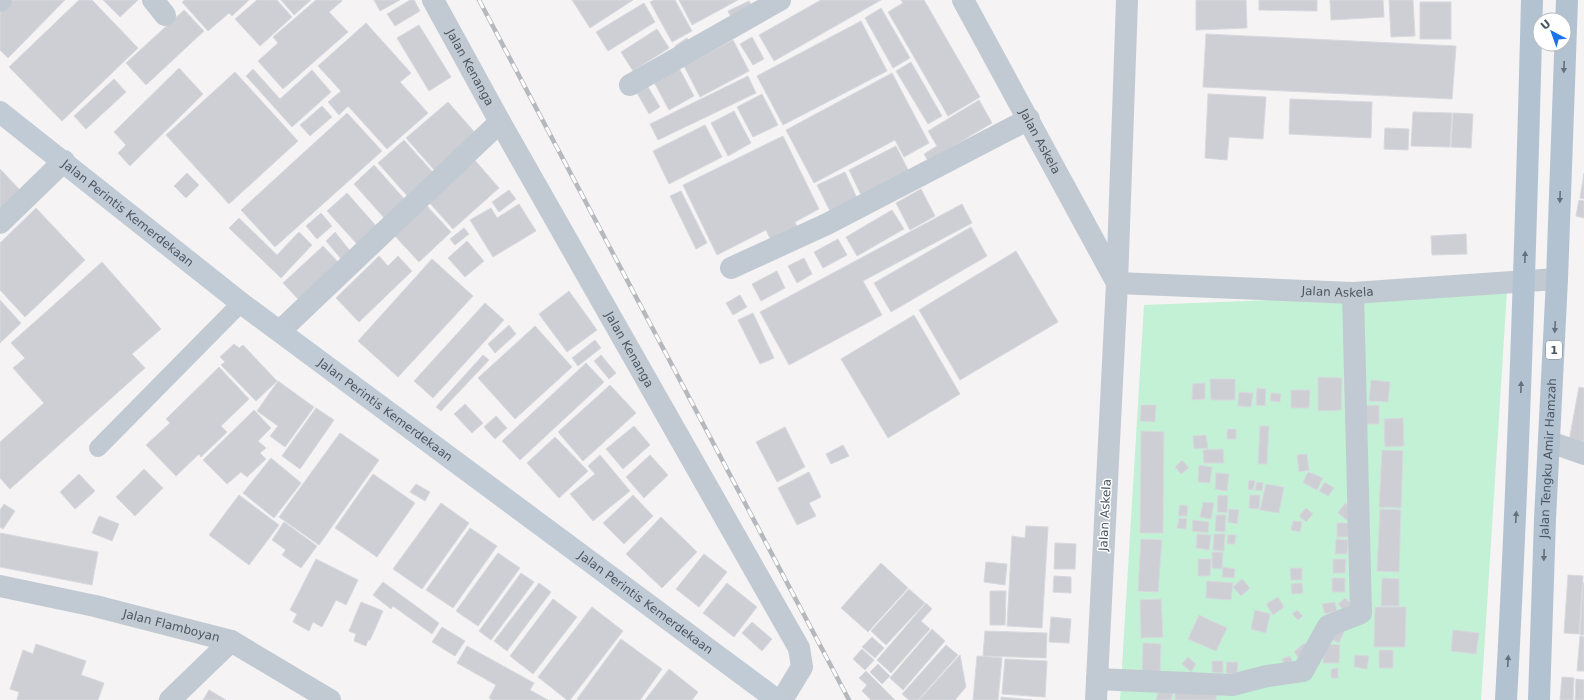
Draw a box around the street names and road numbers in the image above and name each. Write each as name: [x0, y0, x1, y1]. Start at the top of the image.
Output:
street label: Jalan Kenanga: [443, 26, 497, 108]
street label: Jalan Askela: [1016, 106, 1063, 176]
street label: Jalan Perintis Kemerdekaan: [58, 156, 196, 270]
street label: Jalan Askela: [1300, 284, 1374, 300]
street label: Jalan Kenanga: [602, 308, 657, 390]
road number: 1: [1546, 341, 1562, 359]
street label: Jalan Perintis Kemerdekaan: [314, 355, 455, 464]
street label: Jalan Tengku Amir Hamzah: [1537, 378, 1559, 540]
street label: Jalan Askela: [1096, 479, 1114, 552]
street label: Jalan Perintis Kemerdekaan: [575, 548, 716, 657]
street label: Jalan Flamboyan: [121, 606, 221, 645]

